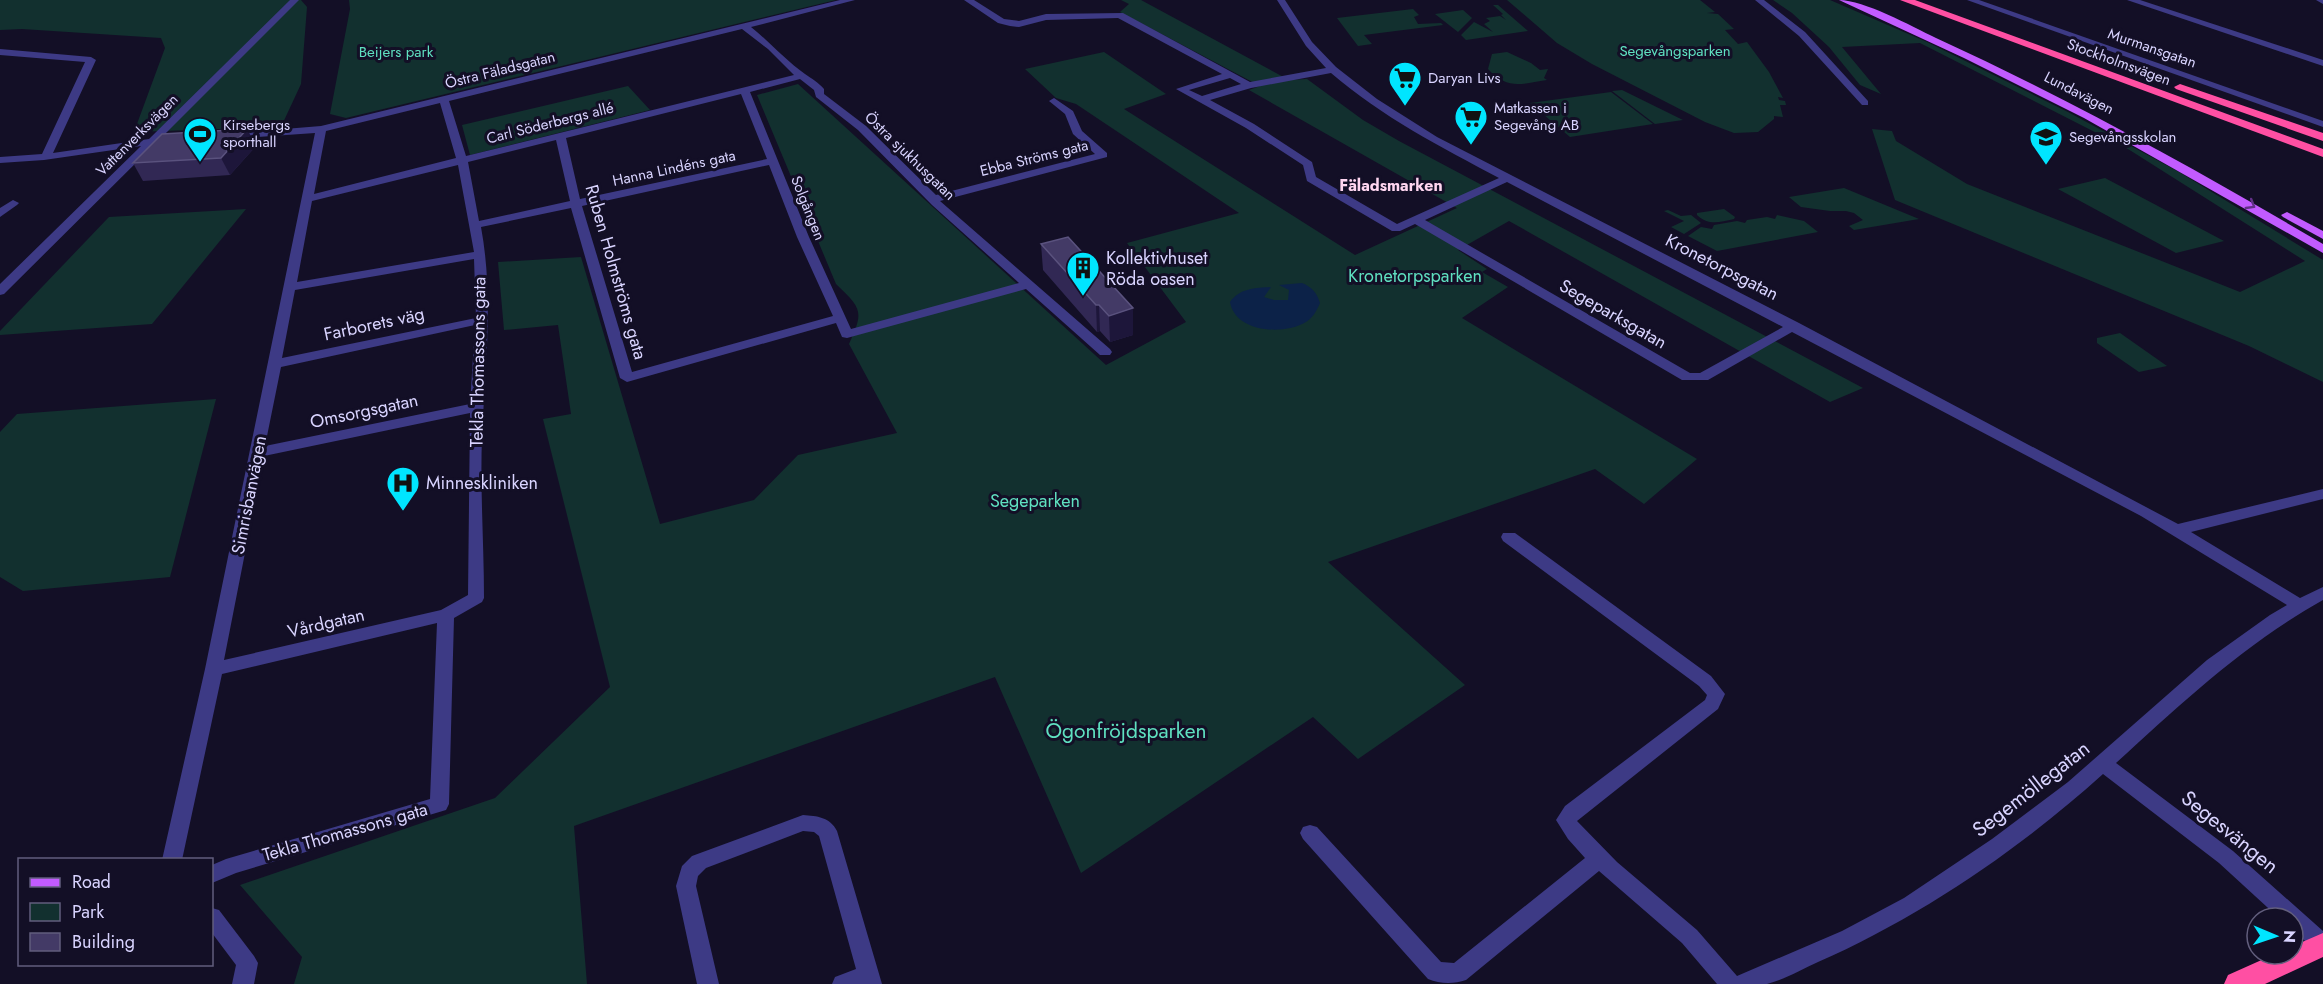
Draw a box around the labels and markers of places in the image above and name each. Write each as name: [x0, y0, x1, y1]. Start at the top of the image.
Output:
supermarket icon: Daryan Livs: [1387, 60, 1423, 107]
place label: Daryan Livs: [1428, 67, 1501, 89]
place label: Matkassen i Segevång AB: [1494, 97, 1579, 136]
supermarket icon: Matkassen i Segevång AB: [1453, 99, 1489, 146]
place label: Kirsebergs sporthall: [223, 114, 290, 153]
sports icon: Kirsebergs sporthall: [182, 116, 218, 163]
school or university icon: Segevångsskolan: [2028, 119, 2064, 166]
place label: Segevångsskolan: [2069, 126, 2177, 148]
place label: Kollektivhuset Röda oasen: [1106, 245, 1208, 292]
building icon: Kollektivhuset Röda oasen: [1065, 250, 1101, 297]
hospital icon: Minneskliniken: [385, 465, 421, 512]
place label: Minneskliniken: [426, 470, 538, 496]

